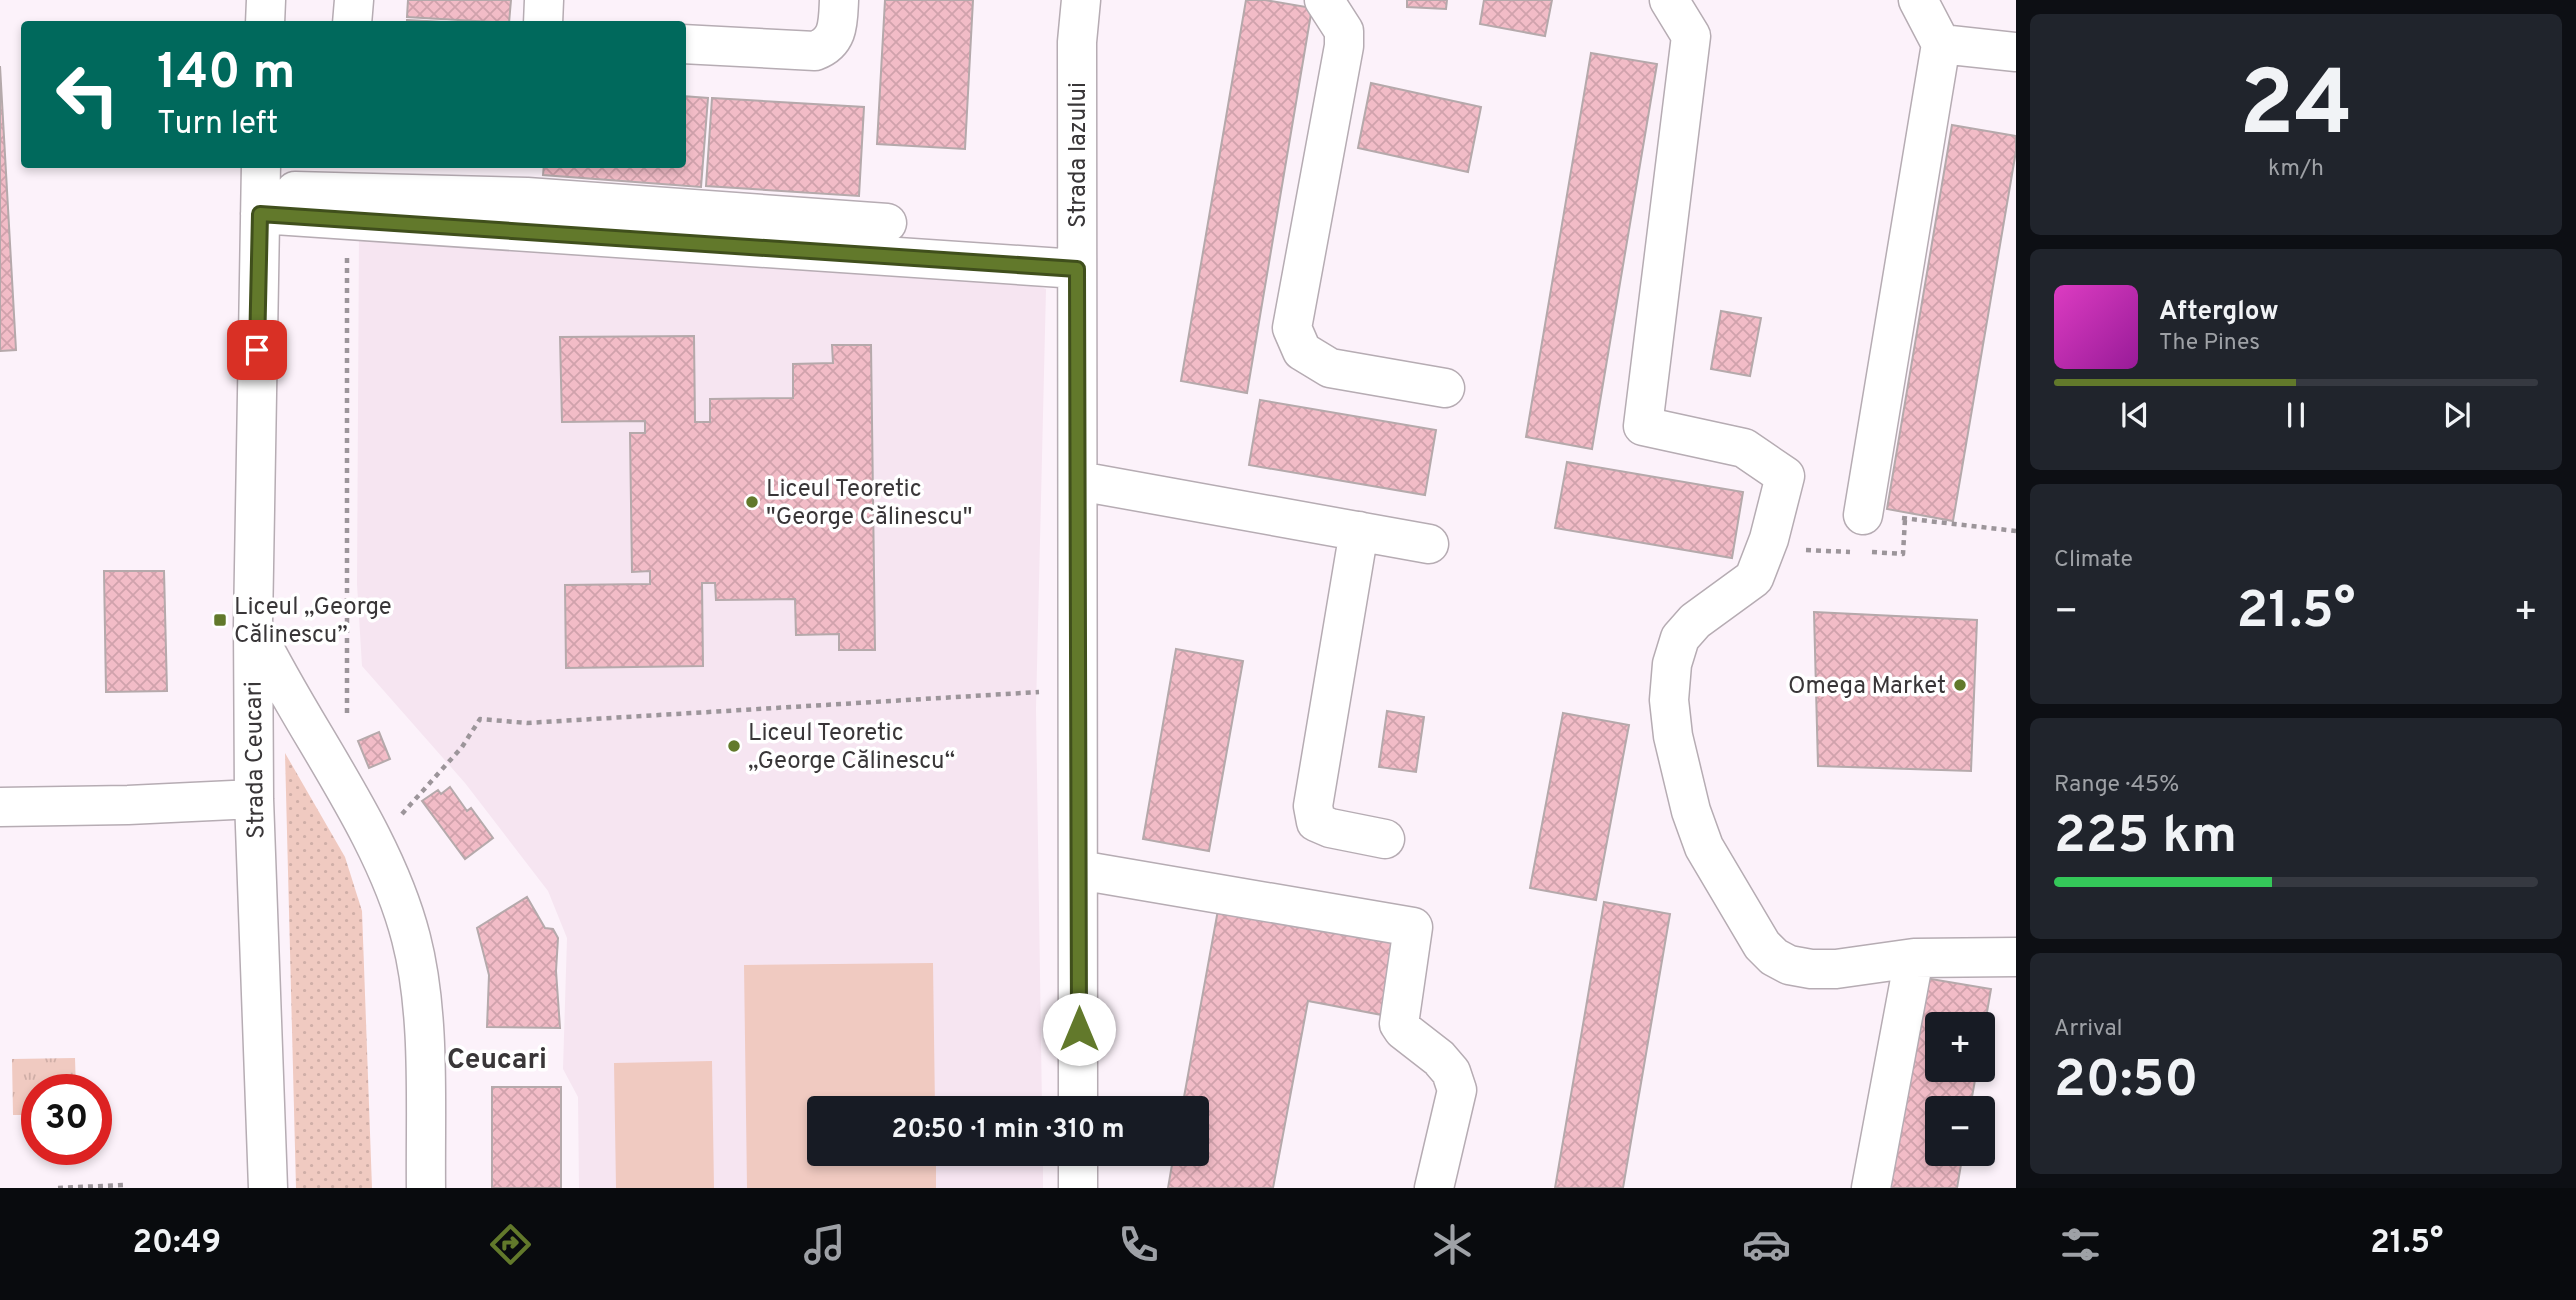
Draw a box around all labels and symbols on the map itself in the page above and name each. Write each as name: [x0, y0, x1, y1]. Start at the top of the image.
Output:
street label: Strada Iazului: [1064, 82, 1094, 228]
pin: [227, 320, 287, 380]
place label: Liceul Teoretic "George Călinescu": [766, 475, 973, 533]
marker: Liceul Teoretic "George Călinescu": [744, 494, 760, 510]
place label: Liceul „George Călinescu”: [234, 593, 392, 651]
marker: Liceul „George Călinescu”: [212, 612, 228, 628]
place label: Omega Market: [1788, 672, 1946, 702]
marker: Omega Market: [1952, 677, 1968, 693]
street label: Strada Ceucari: [240, 681, 272, 839]
place label: Liceul Teoretic „George Călinescu“: [748, 719, 955, 777]
marker: Liceul Teoretic „George Călinescu“: [726, 738, 742, 754]
position arrow: [1042, 992, 1116, 1066]
district label: Ceucari: [447, 1043, 547, 1079]
speed limit sign: 30: [21, 1074, 112, 1165]

